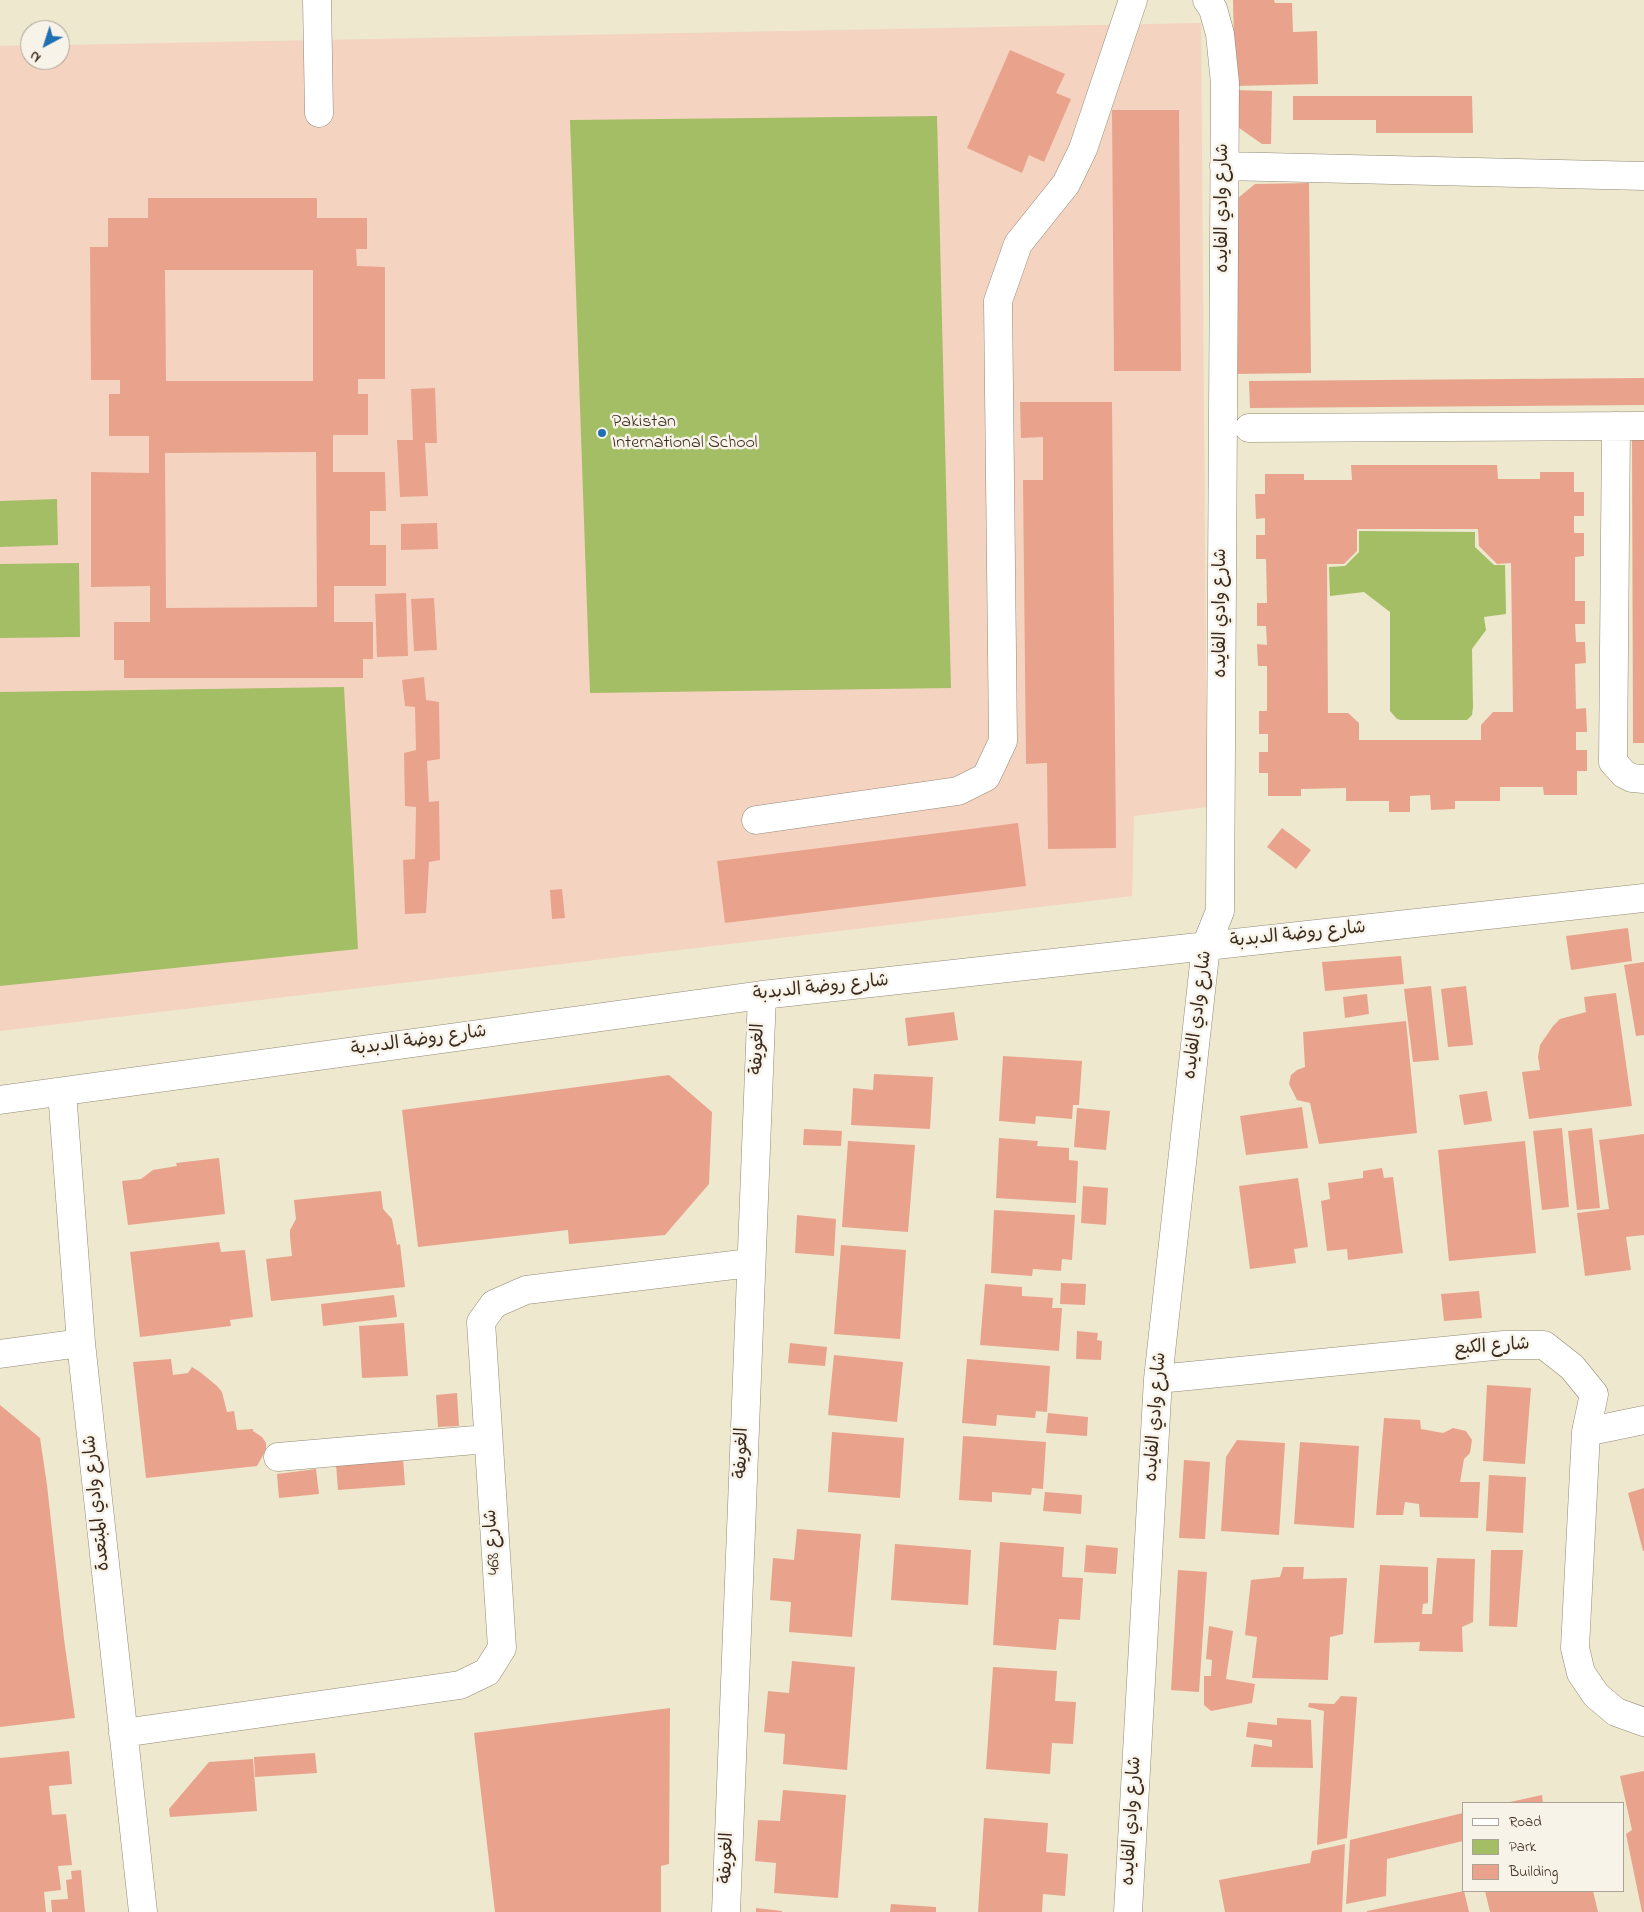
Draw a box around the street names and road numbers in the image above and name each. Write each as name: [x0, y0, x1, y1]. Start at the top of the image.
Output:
street label: شارع وادي الفايده: [1213, 143, 1235, 273]
street label: شارع وادي الفايده: [1211, 548, 1233, 678]
street label: شارع روضة الدبدبة: [1229, 918, 1367, 954]
street label: شارع وادي الفايده: [1180, 950, 1218, 1080]
street label: شارع روضة الدبدبة: [752, 971, 890, 1007]
street label: شارع روضة الدبدبة: [350, 1022, 488, 1062]
street label: الغويفة: [747, 1023, 771, 1075]
street label: شارع الكبع: [1454, 1335, 1530, 1361]
street label: شارع وادي الفايده: [1142, 1352, 1172, 1482]
street label: الغويفة: [731, 1427, 755, 1479]
street label: شارع وادي المبتعدة: [80, 1434, 116, 1572]
street label: شارع 468: [481, 1509, 507, 1575]
street label: شارع وادي الفايده: [1119, 1756, 1147, 1886]
street label: الغويفة: [716, 1832, 740, 1884]

